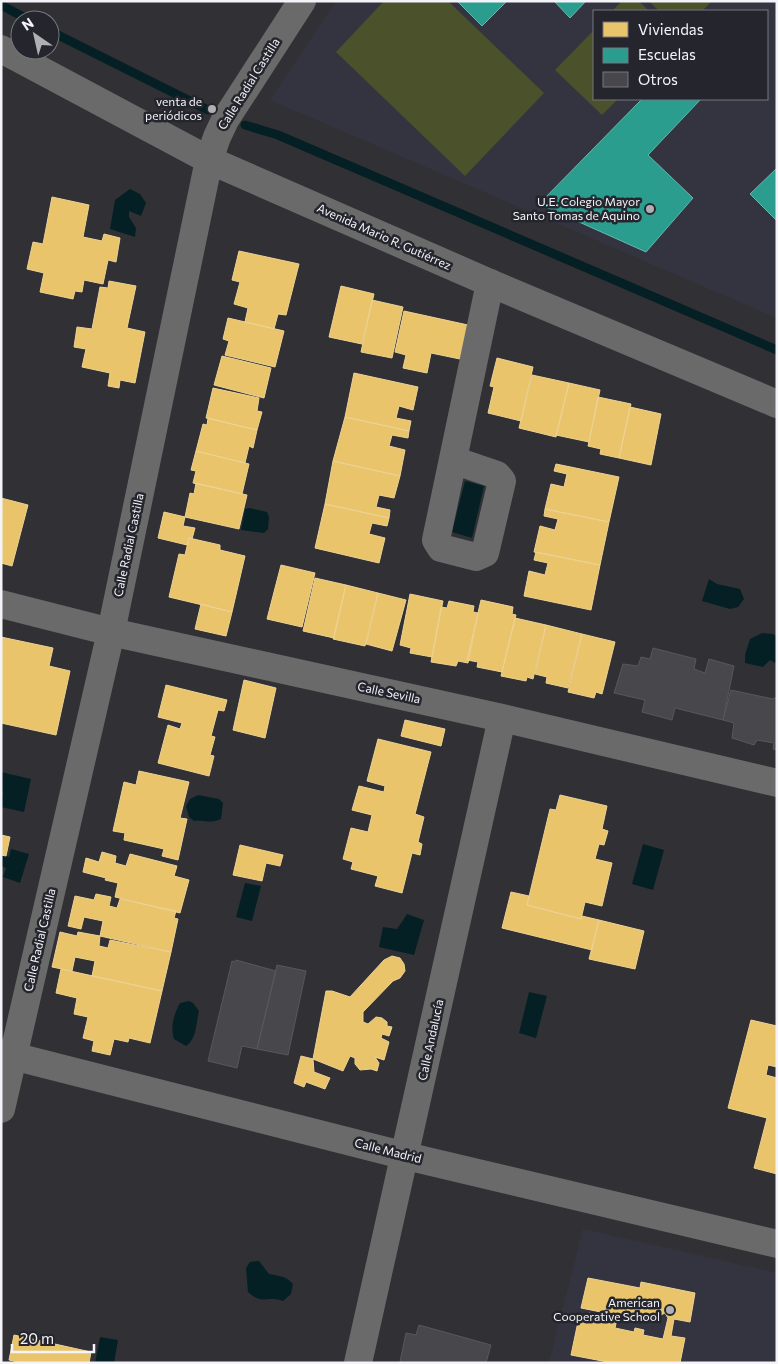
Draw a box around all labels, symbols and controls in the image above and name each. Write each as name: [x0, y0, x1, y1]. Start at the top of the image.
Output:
north arrow: [10, 10, 60, 60]
legend: [593, 10, 768, 100]
text: N: [18, 14, 37, 34]
text: Viviendas: [638, 20, 704, 38]
street label: Calle Radial Castilla: [214, 35, 282, 132]
text: Escuelas: [638, 45, 696, 63]
text: Otros: [638, 70, 678, 88]
place label: venta de periódicos: [145, 94, 202, 122]
marker: venta de periódicos: [206, 103, 218, 115]
place label: U.E. Colegio Mayor Santo Tomas de Aquino: [513, 194, 640, 222]
street label: Avenida Mario R. Gutiérrez: [315, 200, 454, 272]
marker: U.E. Colegio Mayor Santo Tomas de Aquino: [644, 203, 656, 215]
street label: Calle Radial Castilla: [110, 492, 146, 598]
street label: Calle Sevilla: [356, 679, 422, 706]
street label: Calle Radial Castilla: [20, 887, 58, 993]
street label: Calle Andalucía: [415, 998, 445, 1082]
street label: Calle Madrid: [353, 1135, 423, 1165]
place label: American Cooperative School: [553, 1295, 660, 1323]
marker: American Cooperative School: [664, 1304, 676, 1316]
scale bar: [12, 1322, 95, 1354]
text: 20 m: [20, 1329, 54, 1347]

